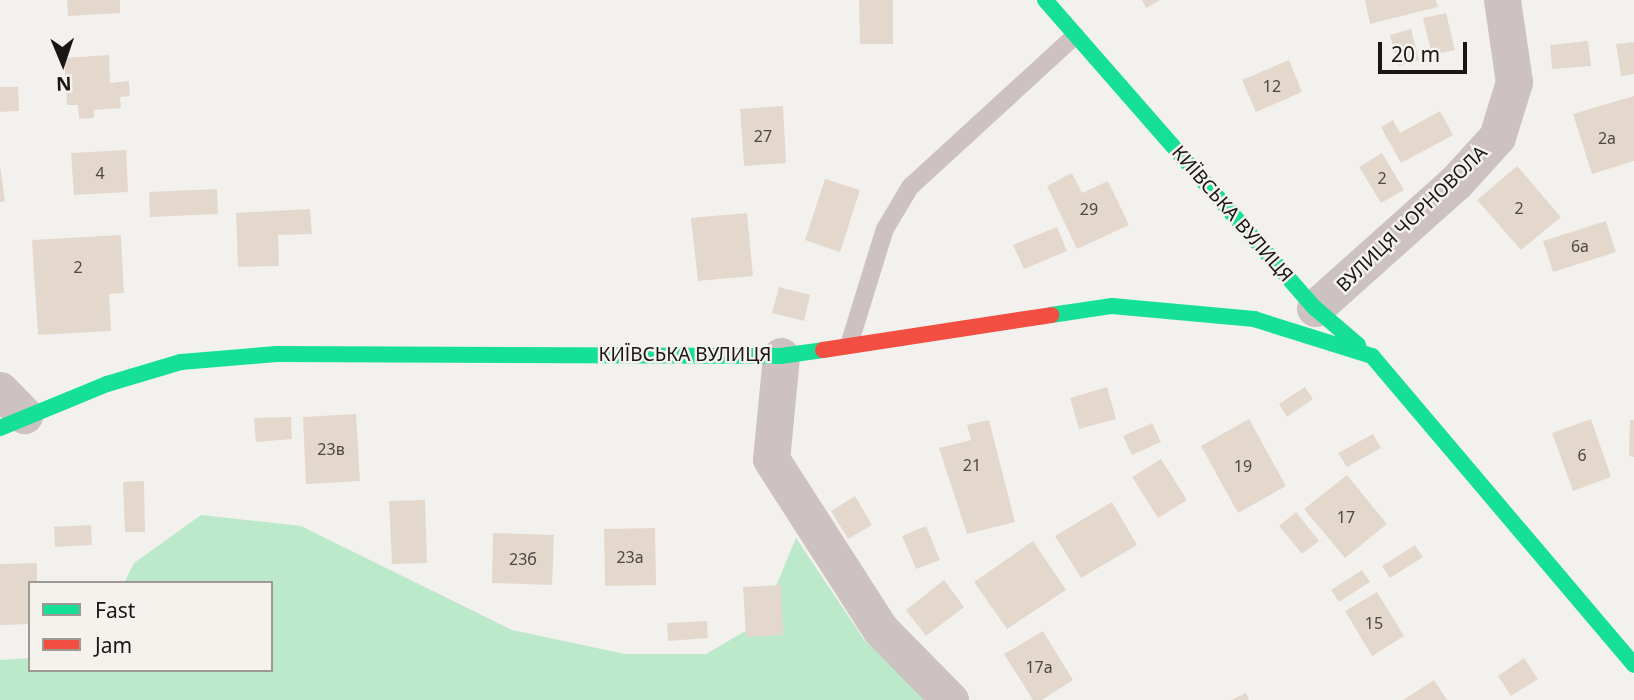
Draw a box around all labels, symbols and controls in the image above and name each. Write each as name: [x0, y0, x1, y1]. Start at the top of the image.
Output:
north arrow: [28, 28, 98, 98]
scale bar: [1382, 28, 1471, 72]
text: 20 m: [1391, 40, 1440, 68]
text: N: [56, 71, 72, 97]
house number: 12: [1263, 76, 1281, 96]
house number: 27: [754, 126, 772, 146]
house number: 2а: [1598, 128, 1616, 148]
street label: КИЇВСЬКА ВУЛИЦЯ: [1167, 141, 1297, 287]
street label: ВУЛИЦЯ ЧОРНОВОЛА: [1332, 141, 1492, 297]
house number: 4: [95, 163, 105, 183]
house number: 2: [1377, 168, 1387, 188]
house number: 2: [1514, 198, 1524, 218]
house number: 29: [1080, 199, 1098, 219]
house number: 6а: [1571, 236, 1589, 256]
house number: 2: [73, 257, 83, 277]
street label: КИЇВСЬКА ВУЛИЦЯ: [599, 344, 771, 366]
house number: 23в: [317, 439, 345, 459]
house number: 6: [1577, 445, 1587, 465]
house number: 21: [963, 455, 981, 475]
house number: 19: [1234, 456, 1252, 476]
house number: 17: [1337, 507, 1355, 527]
house number: 23а: [616, 547, 644, 567]
house number: 23б: [509, 549, 537, 569]
legend: [28, 581, 273, 672]
text: Fast: [95, 596, 135, 624]
house number: 15: [1365, 613, 1383, 633]
text: Jam: [95, 631, 132, 659]
house number: 17а: [1025, 657, 1053, 677]

